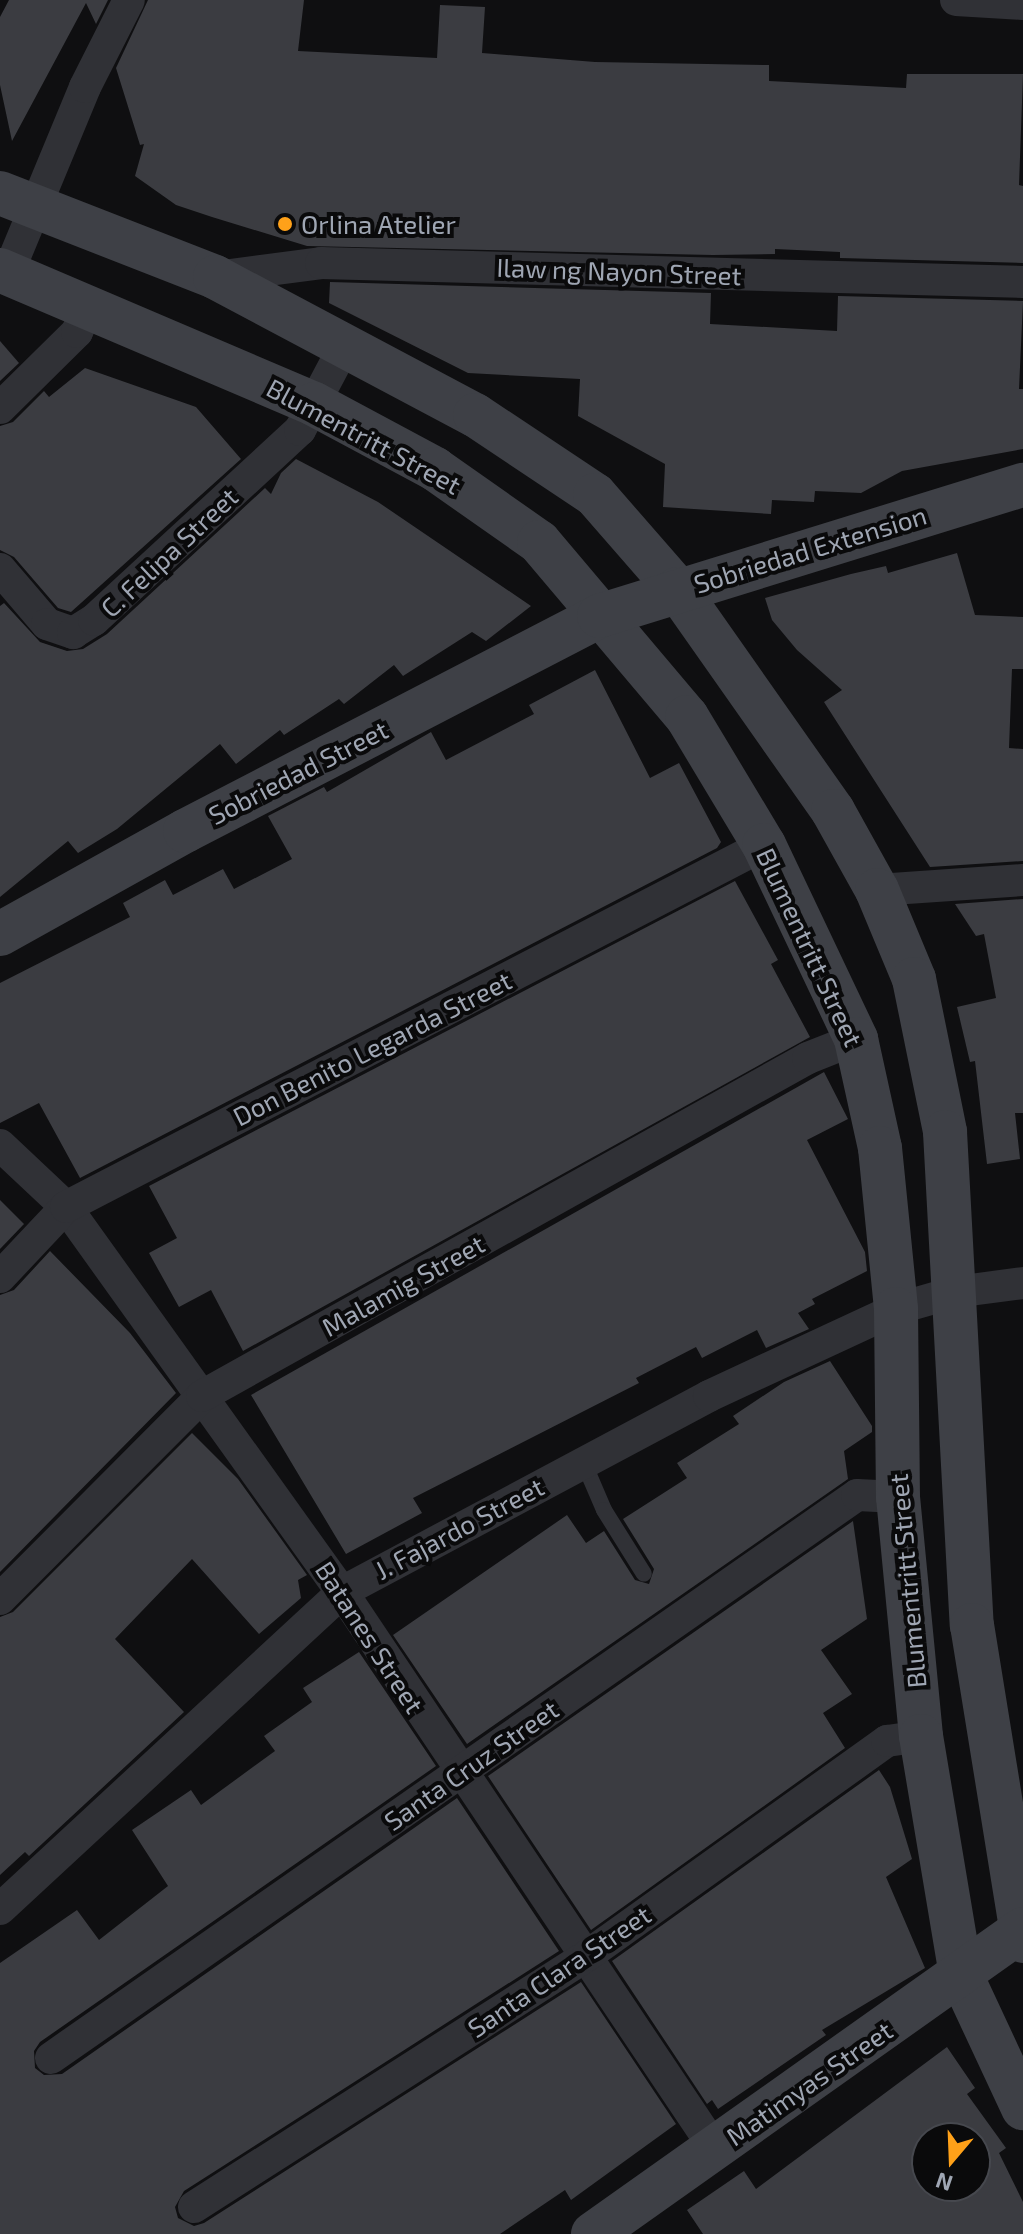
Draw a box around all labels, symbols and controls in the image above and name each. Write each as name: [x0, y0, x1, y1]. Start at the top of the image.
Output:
place label: Orlina Atelier: [301, 208, 456, 240]
marker: Orlina Atelier: [276, 215, 294, 233]
street label: Ilaw ng Nayon Street: [496, 251, 742, 291]
street label: Blumentritt Street: [262, 372, 466, 500]
street label: C. Felipa Street: [94, 481, 244, 623]
street label: Sobriedad Extension: [690, 499, 930, 599]
street label: Sobriedad Street: [203, 713, 393, 831]
street label: Blumentritt Street: [750, 843, 870, 1051]
street label: Don Benito Legarda Street: [228, 964, 516, 1132]
street label: Malamig Street: [316, 1228, 490, 1342]
street label: J. Fajardo Street: [369, 1470, 549, 1586]
street label: Blumentritt Street: [882, 1472, 932, 1690]
street label: Batanes Street: [309, 1555, 431, 1719]
street label: Santa Cruz Street: [378, 1693, 564, 1837]
street label: Santa Clara Street: [462, 1898, 656, 2044]
street label: Matimyas Street: [720, 2014, 898, 2152]
north arrow: [911, 2122, 991, 2202]
text: N: [932, 2168, 956, 2198]

